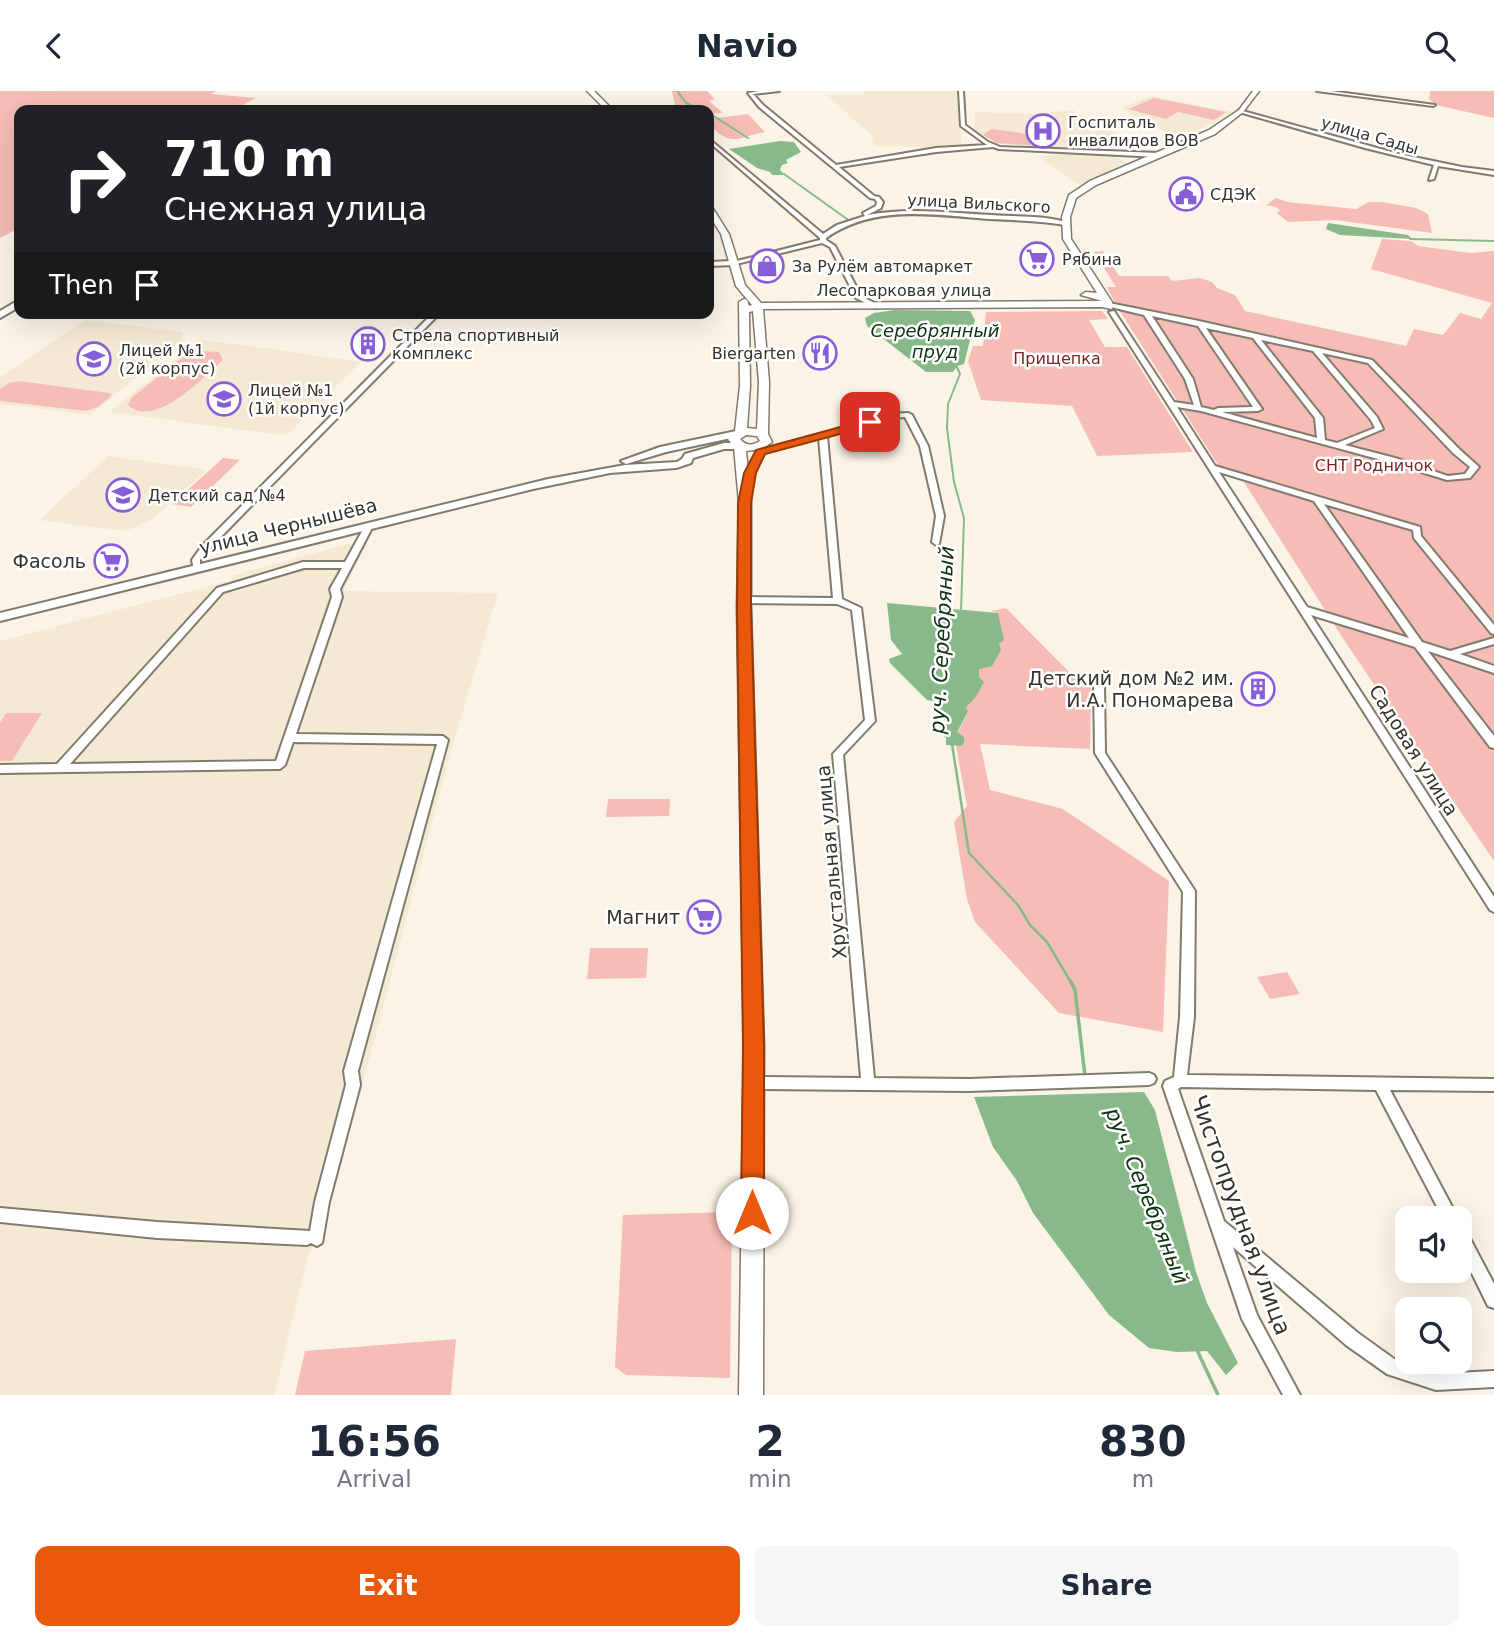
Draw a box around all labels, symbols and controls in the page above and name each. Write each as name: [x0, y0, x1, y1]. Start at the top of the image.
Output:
icon: back: [35, 27, 73, 65]
text: Navio: [696, 27, 798, 65]
icon: search: [1421, 27, 1459, 65]
hospital icon: Госпиталь инвалидов ВОВ: [1024, 112, 1062, 150]
street label: улица Сады: [1319, 112, 1421, 158]
place label: Госпиталь инвалидов ВОВ: [1068, 113, 1199, 150]
text: 710 m: [164, 131, 334, 188]
icon: right: [49, 133, 140, 224]
public building icon: СДЭК: [1167, 175, 1205, 213]
place label: СДЭК: [1210, 185, 1257, 204]
text: Снежная улица: [164, 190, 427, 228]
street label: улица Вильского: [907, 190, 1051, 217]
supermarket icon: Рябина: [1018, 240, 1056, 278]
shop icon: За Рулём автомаркет: [748, 247, 786, 285]
place label: Рябина: [1062, 250, 1122, 269]
place label: За Рулём автомаркет: [792, 257, 973, 276]
icon: arrive: [128, 266, 166, 304]
text: Then: [49, 270, 114, 300]
street label: Лесопарковая улица: [816, 281, 992, 300]
water label: Серебрянный пруд: [871, 320, 1000, 362]
building icon: Стрела спортивный комплекс: [349, 325, 387, 363]
place label: Стрела спортивный комплекс: [392, 326, 559, 363]
restaurant icon: Biergarten: [801, 334, 839, 372]
school or university icon: Лицей №1 (2й корпус): [75, 340, 113, 378]
place label: Лицей №1 (2й корпус): [119, 341, 215, 378]
place label: Biergarten: [712, 344, 796, 363]
park label: Прищепка: [1013, 349, 1101, 368]
school or university icon: Лицей №1 (1й корпус): [205, 380, 243, 418]
place label: Лицей №1 (1й корпус): [248, 381, 344, 418]
pin: [840, 392, 900, 452]
icon: arrive: [851, 403, 889, 441]
park label: СНТ Родничок: [1315, 456, 1434, 475]
school or university icon: Детский сад №4: [104, 476, 142, 514]
place label: Детский сад №4: [148, 486, 286, 505]
street label: улица Чернышёва: [197, 493, 379, 559]
supermarket icon: Фасоль: [92, 542, 130, 580]
water label: руч. Серебряный: [925, 545, 959, 736]
place label: Фасоль: [13, 550, 86, 572]
place label: Детский дом №2 им. И.А. Пономарева: [1028, 667, 1234, 711]
building icon: Детский дом №2 им. И.А. Пономарева: [1239, 670, 1277, 708]
street label: Садовая улица: [1365, 680, 1463, 820]
street label: Хрустальная улица: [812, 764, 850, 960]
supermarket icon: Магнит: [685, 898, 723, 936]
place label: Магнит: [606, 906, 680, 928]
street label: Чистопрудная улица: [1185, 1092, 1297, 1338]
water label: руч. Серебряный: [1100, 1103, 1193, 1288]
position arrow: [715, 1176, 789, 1250]
map controls: [1395, 1206, 1472, 1374]
button: sound: [1395, 1206, 1472, 1283]
button: search: [1395, 1297, 1472, 1374]
text: 16:56: [307, 1417, 441, 1466]
text: 2: [755, 1417, 785, 1466]
text: 830: [1099, 1417, 1187, 1466]
text: Arrival: [337, 1466, 412, 1492]
text: min: [748, 1466, 792, 1492]
text: m: [1132, 1466, 1154, 1492]
button: Exit: [35, 1546, 740, 1626]
button: Share: [754, 1546, 1459, 1626]

